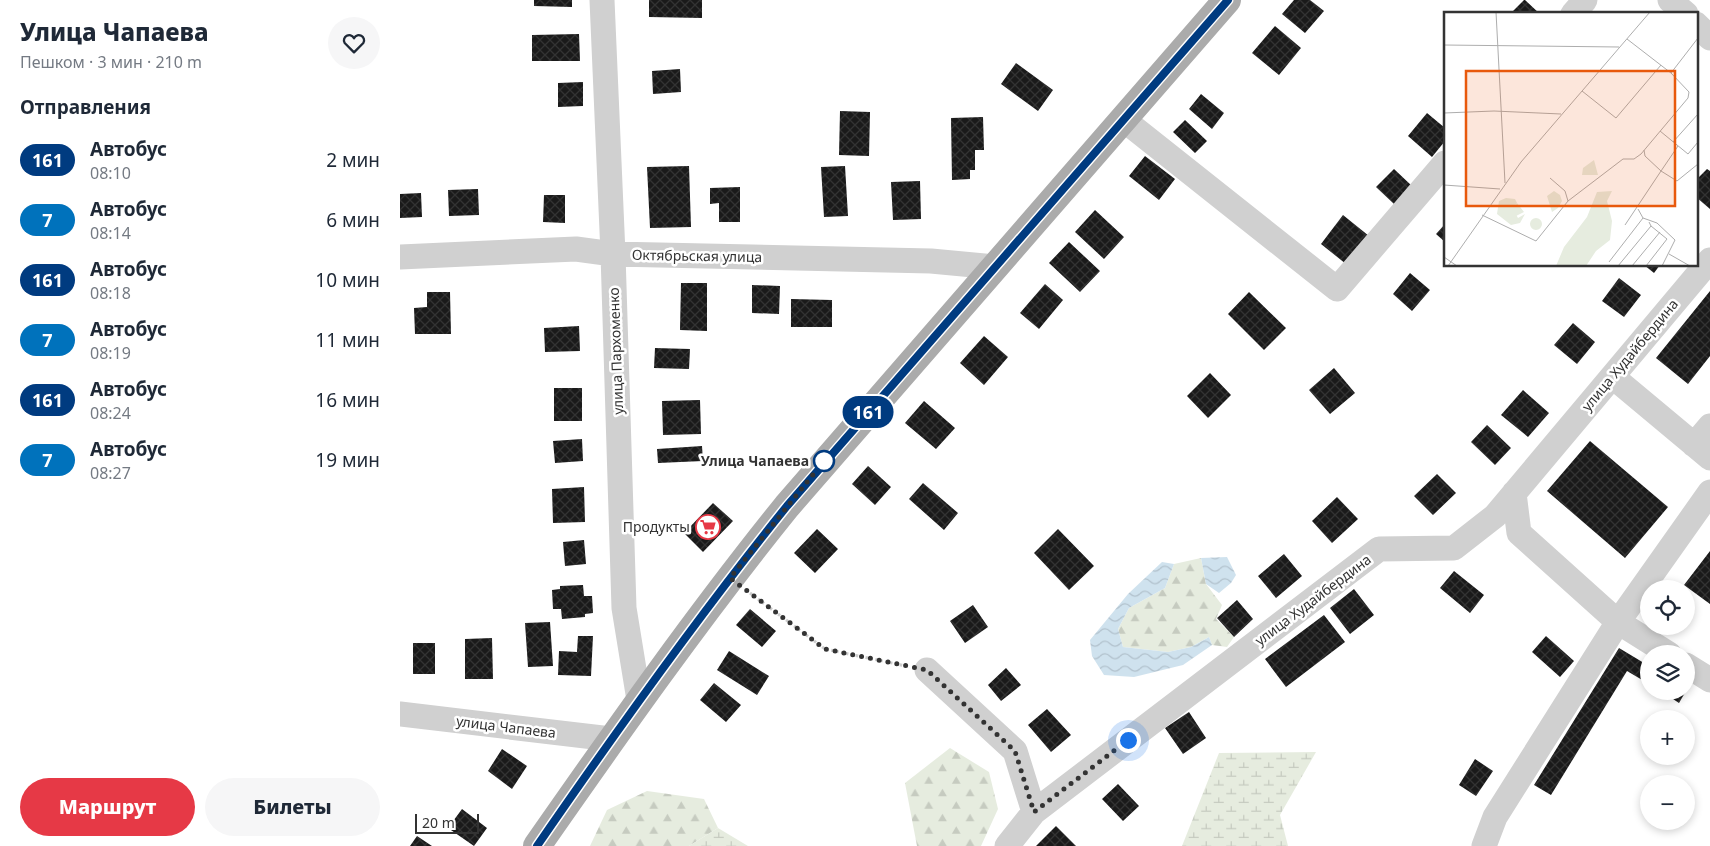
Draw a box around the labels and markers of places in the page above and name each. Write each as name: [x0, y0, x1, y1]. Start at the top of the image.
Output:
marker: Улица Чапаева: [813, 450, 835, 472]
place label: Улица Чапаева: [701, 451, 809, 470]
supermarket icon: Продукты: [695, 514, 721, 540]
place label: Продукты: [623, 517, 690, 536]

